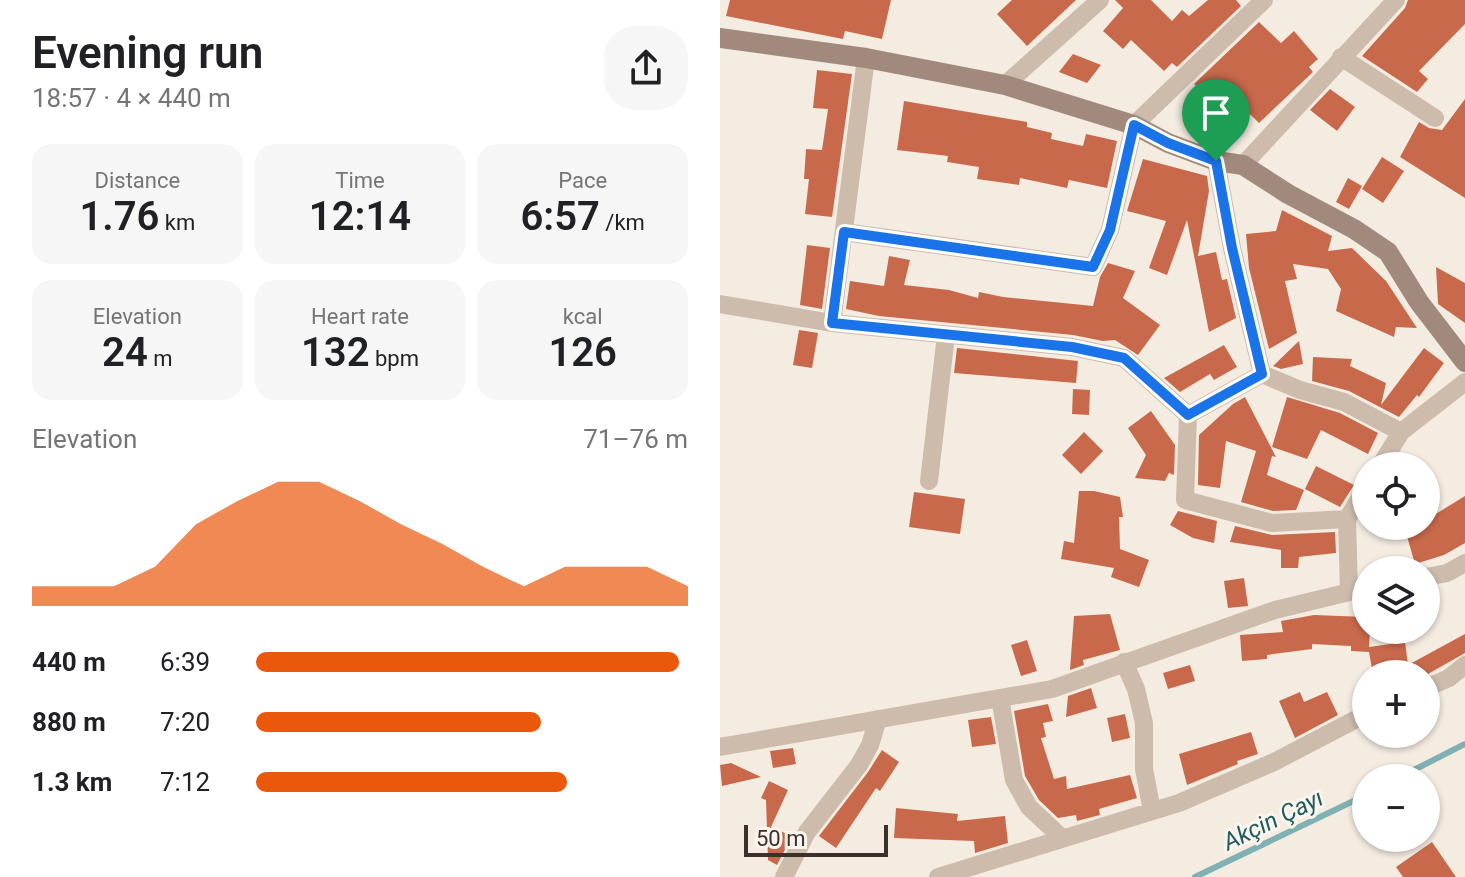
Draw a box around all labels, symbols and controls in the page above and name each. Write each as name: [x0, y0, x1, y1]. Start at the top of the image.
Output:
button: share: [604, 26, 688, 110]
text: Evening run: [32, 27, 263, 79]
pin: [1182, 79, 1250, 161]
text: 18:57 · 4 × 440 m: [32, 83, 231, 113]
icon: arrive: [1194, 91, 1238, 135]
text: Distance: [95, 168, 180, 193]
text: Time: [335, 168, 385, 193]
text: Pace: [558, 168, 607, 193]
text: 1.76: [79, 193, 159, 240]
text: 12:14: [309, 193, 411, 240]
text: 6:57: [520, 193, 600, 240]
text: km: [159, 210, 195, 235]
text: /km: [600, 210, 645, 235]
text: Elevation: [93, 304, 182, 329]
text: Heart rate: [311, 304, 409, 329]
text: kcal: [563, 304, 603, 329]
text: 24: [102, 329, 148, 376]
text: 132: [301, 329, 370, 376]
text: 126: [548, 329, 617, 376]
text: m: [148, 346, 173, 371]
text: bpm: [370, 346, 419, 371]
text: Elevation: [32, 424, 137, 454]
text: 71–76 m: [583, 424, 688, 454]
map controls: [1352, 452, 1440, 852]
button: locate: [1352, 452, 1440, 540]
button: layers: [1352, 556, 1440, 644]
text: 440 m: [32, 647, 106, 677]
text: 6:39: [160, 647, 210, 677]
button: +: [1352, 660, 1440, 748]
text: 880 m: [32, 707, 106, 737]
text: 7:20: [160, 707, 210, 737]
button: −: [1352, 764, 1440, 852]
text: 1.3 km: [32, 767, 112, 797]
text: 7:12: [160, 767, 210, 797]
water label: Akçin Çayı: [1218, 784, 1328, 857]
scale bar: [744, 821, 888, 857]
text: 50 m: [756, 826, 805, 851]

